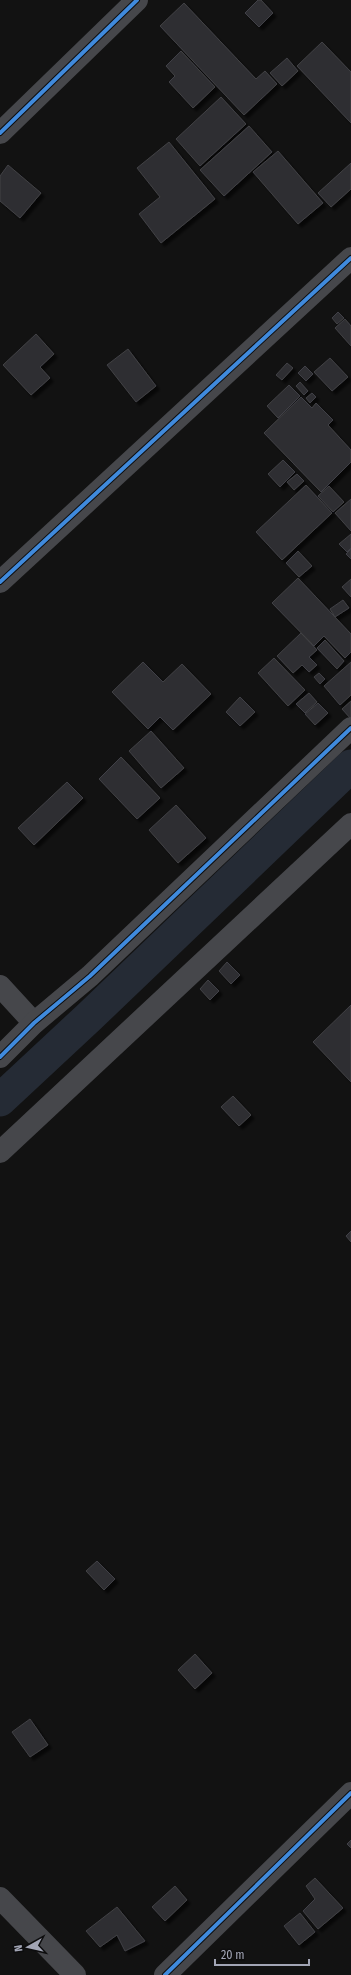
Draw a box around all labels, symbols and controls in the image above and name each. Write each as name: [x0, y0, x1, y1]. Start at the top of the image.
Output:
north arrow: [8, 1927, 48, 1967]
scale bar: [215, 1941, 309, 1967]
text: N: [12, 1944, 25, 1952]
text: 20 m: [221, 1948, 245, 1962]

